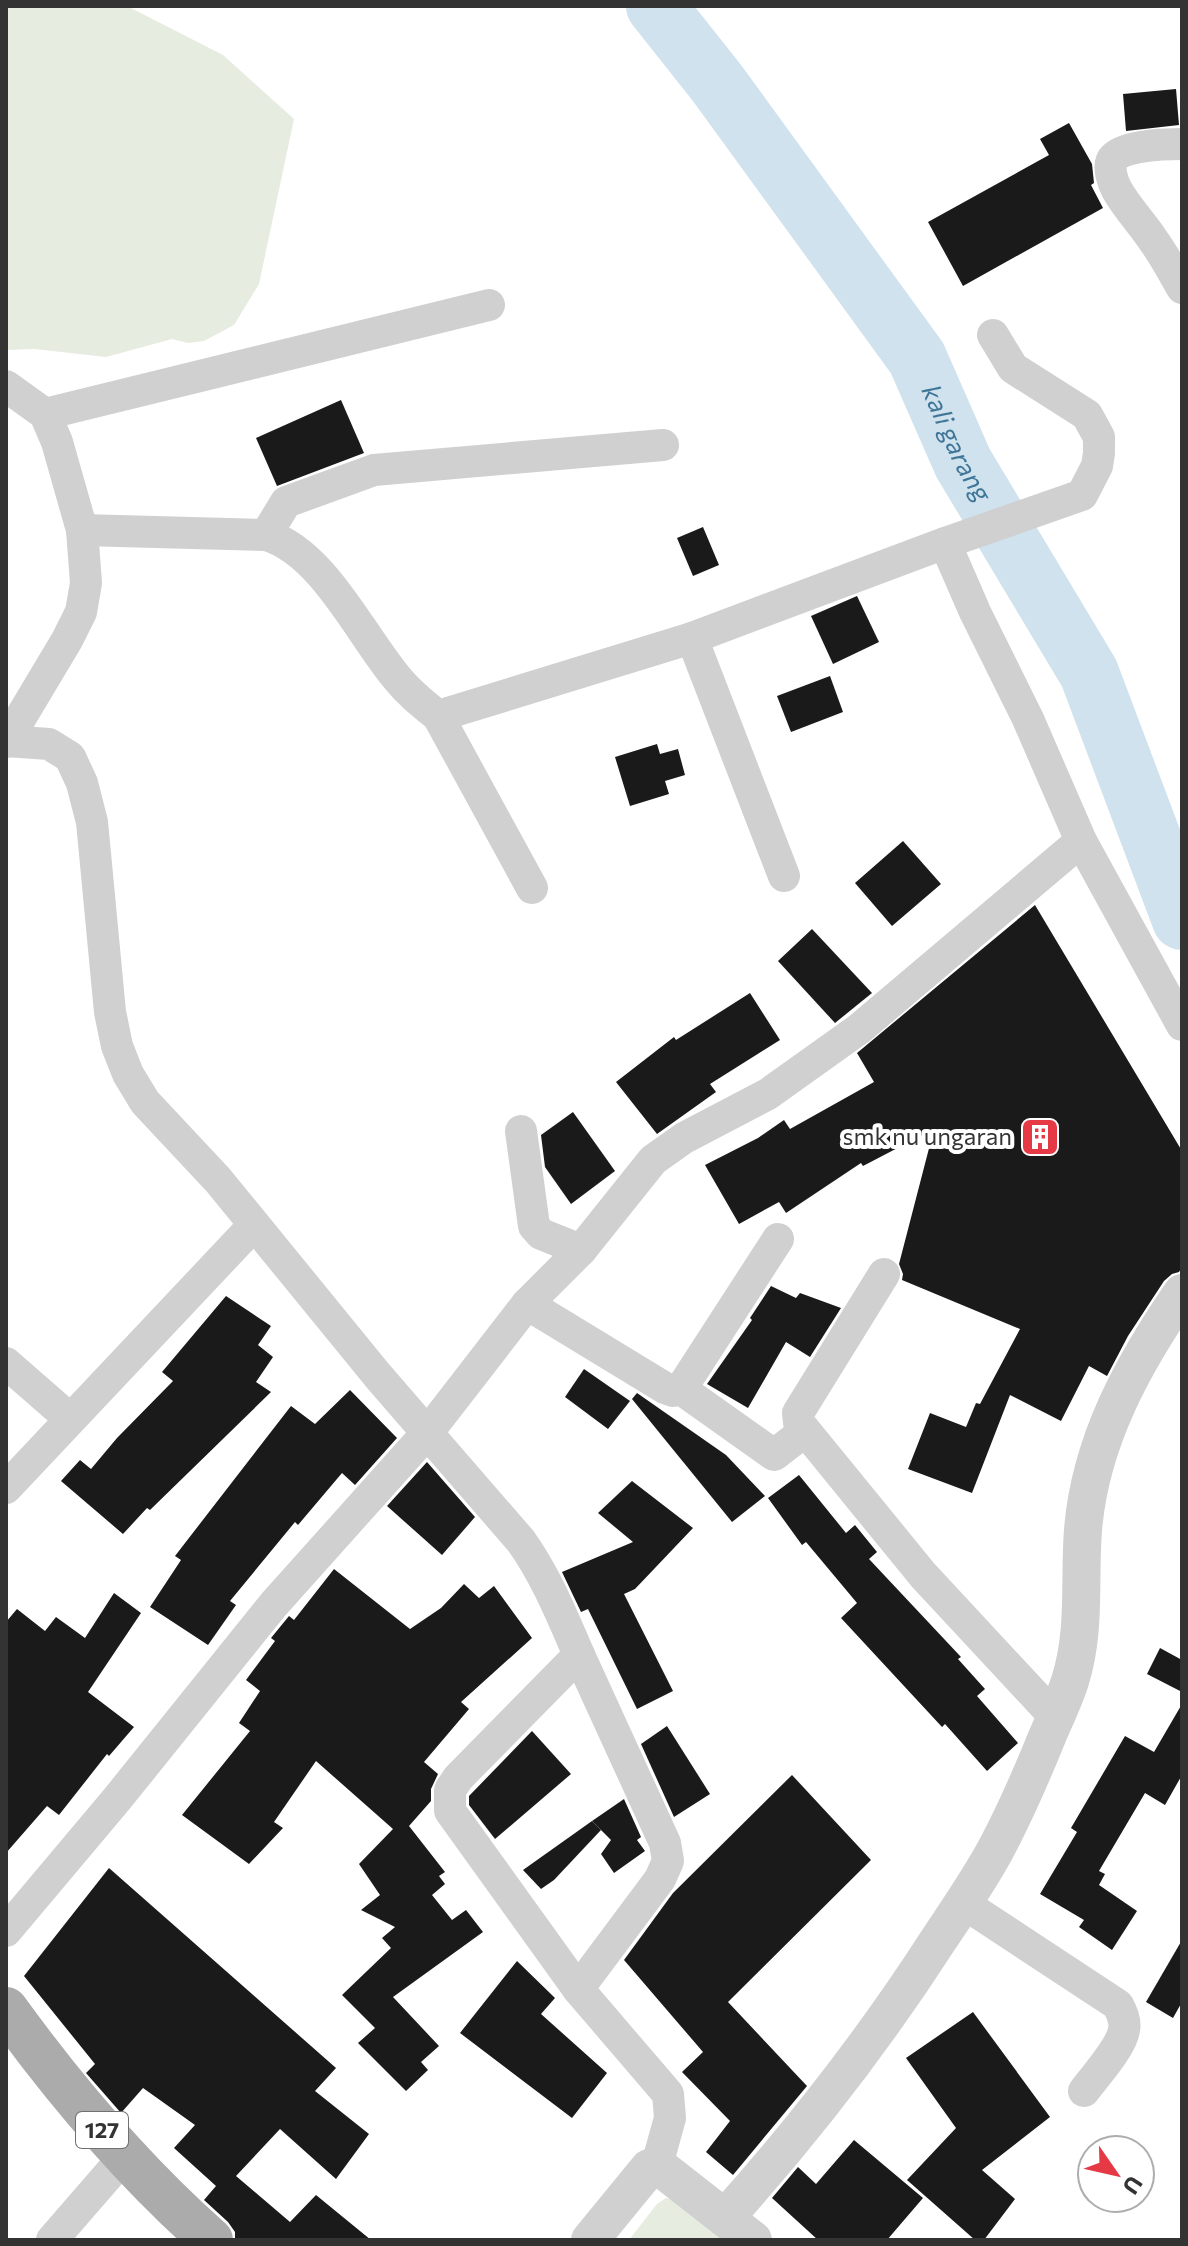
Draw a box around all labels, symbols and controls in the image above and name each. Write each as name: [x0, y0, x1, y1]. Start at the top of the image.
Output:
water label: kali garang: [916, 379, 1000, 507]
building icon: smk nu ungaran: [1019, 1116, 1061, 1158]
place label: smk nu ungaran: [843, 1121, 1012, 1150]
road number: 127: [76, 2112, 128, 2148]
north arrow: [1076, 2134, 1156, 2214]
text: U: [1117, 2171, 1149, 2200]

